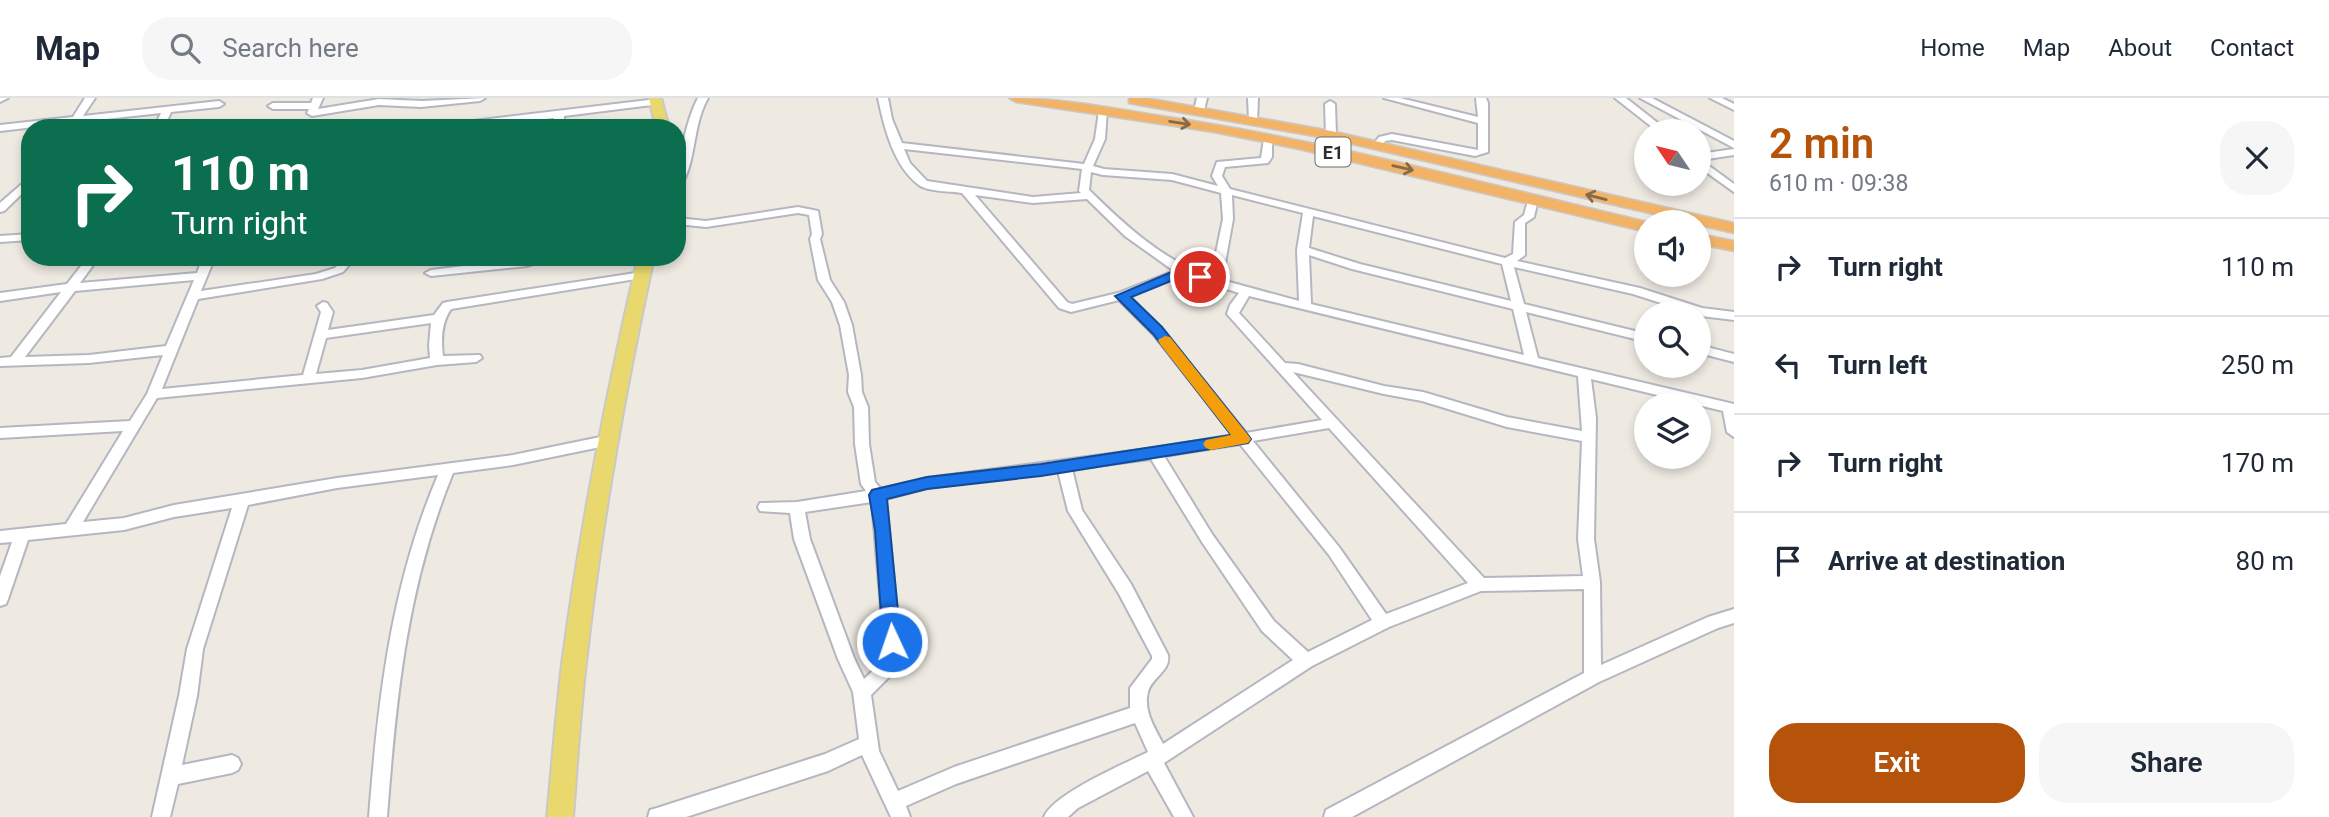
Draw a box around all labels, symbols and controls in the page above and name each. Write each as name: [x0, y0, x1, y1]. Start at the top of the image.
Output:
search box: [142, 17, 632, 80]
text: Map: [35, 29, 100, 68]
icon: search: [166, 29, 204, 67]
text: Search here: [222, 33, 359, 63]
text: Home: [1920, 34, 1985, 62]
text: Map: [2023, 34, 2070, 62]
text: About: [2108, 34, 2172, 62]
text: Contact: [2210, 34, 2294, 62]
one-way arrow: [1168, 117, 1191, 130]
north arrow: [1634, 119, 1712, 196]
map controls: [1634, 119, 1711, 469]
text: 2 min: [1769, 119, 1874, 168]
button: close: [2220, 121, 2294, 195]
road number: E1: [1316, 138, 1350, 166]
text: 110 m: [171, 145, 310, 202]
icon: right: [56, 147, 147, 238]
one-way arrow: [1391, 162, 1414, 175]
text: 610 m · 09:38: [1769, 170, 1908, 197]
one-way arrow: [1585, 190, 1608, 203]
text: Turn right: [171, 204, 307, 242]
button: sound: [1634, 210, 1711, 287]
pin: [1170, 247, 1230, 307]
icon: right: [1769, 248, 1807, 286]
text: Turn right: [1828, 252, 1943, 282]
text: 110 m: [2221, 252, 2294, 282]
icon: arrive: [1181, 258, 1219, 296]
button: search: [1634, 301, 1711, 378]
icon: left: [1769, 346, 1807, 384]
text: Turn left: [1828, 350, 1927, 380]
text: 250 m: [2221, 350, 2294, 380]
button: layers: [1634, 392, 1711, 469]
icon: right: [1769, 444, 1807, 482]
text: Turn right: [1828, 448, 1943, 478]
text: 170 m: [2221, 448, 2294, 478]
icon: arrive: [1769, 542, 1807, 580]
text: Arrive at destination: [1828, 546, 2065, 576]
text: 80 m: [2236, 546, 2294, 576]
position arrow: [855, 605, 929, 679]
button: Exit: [1769, 723, 2025, 803]
button: Share: [2039, 723, 2294, 803]

